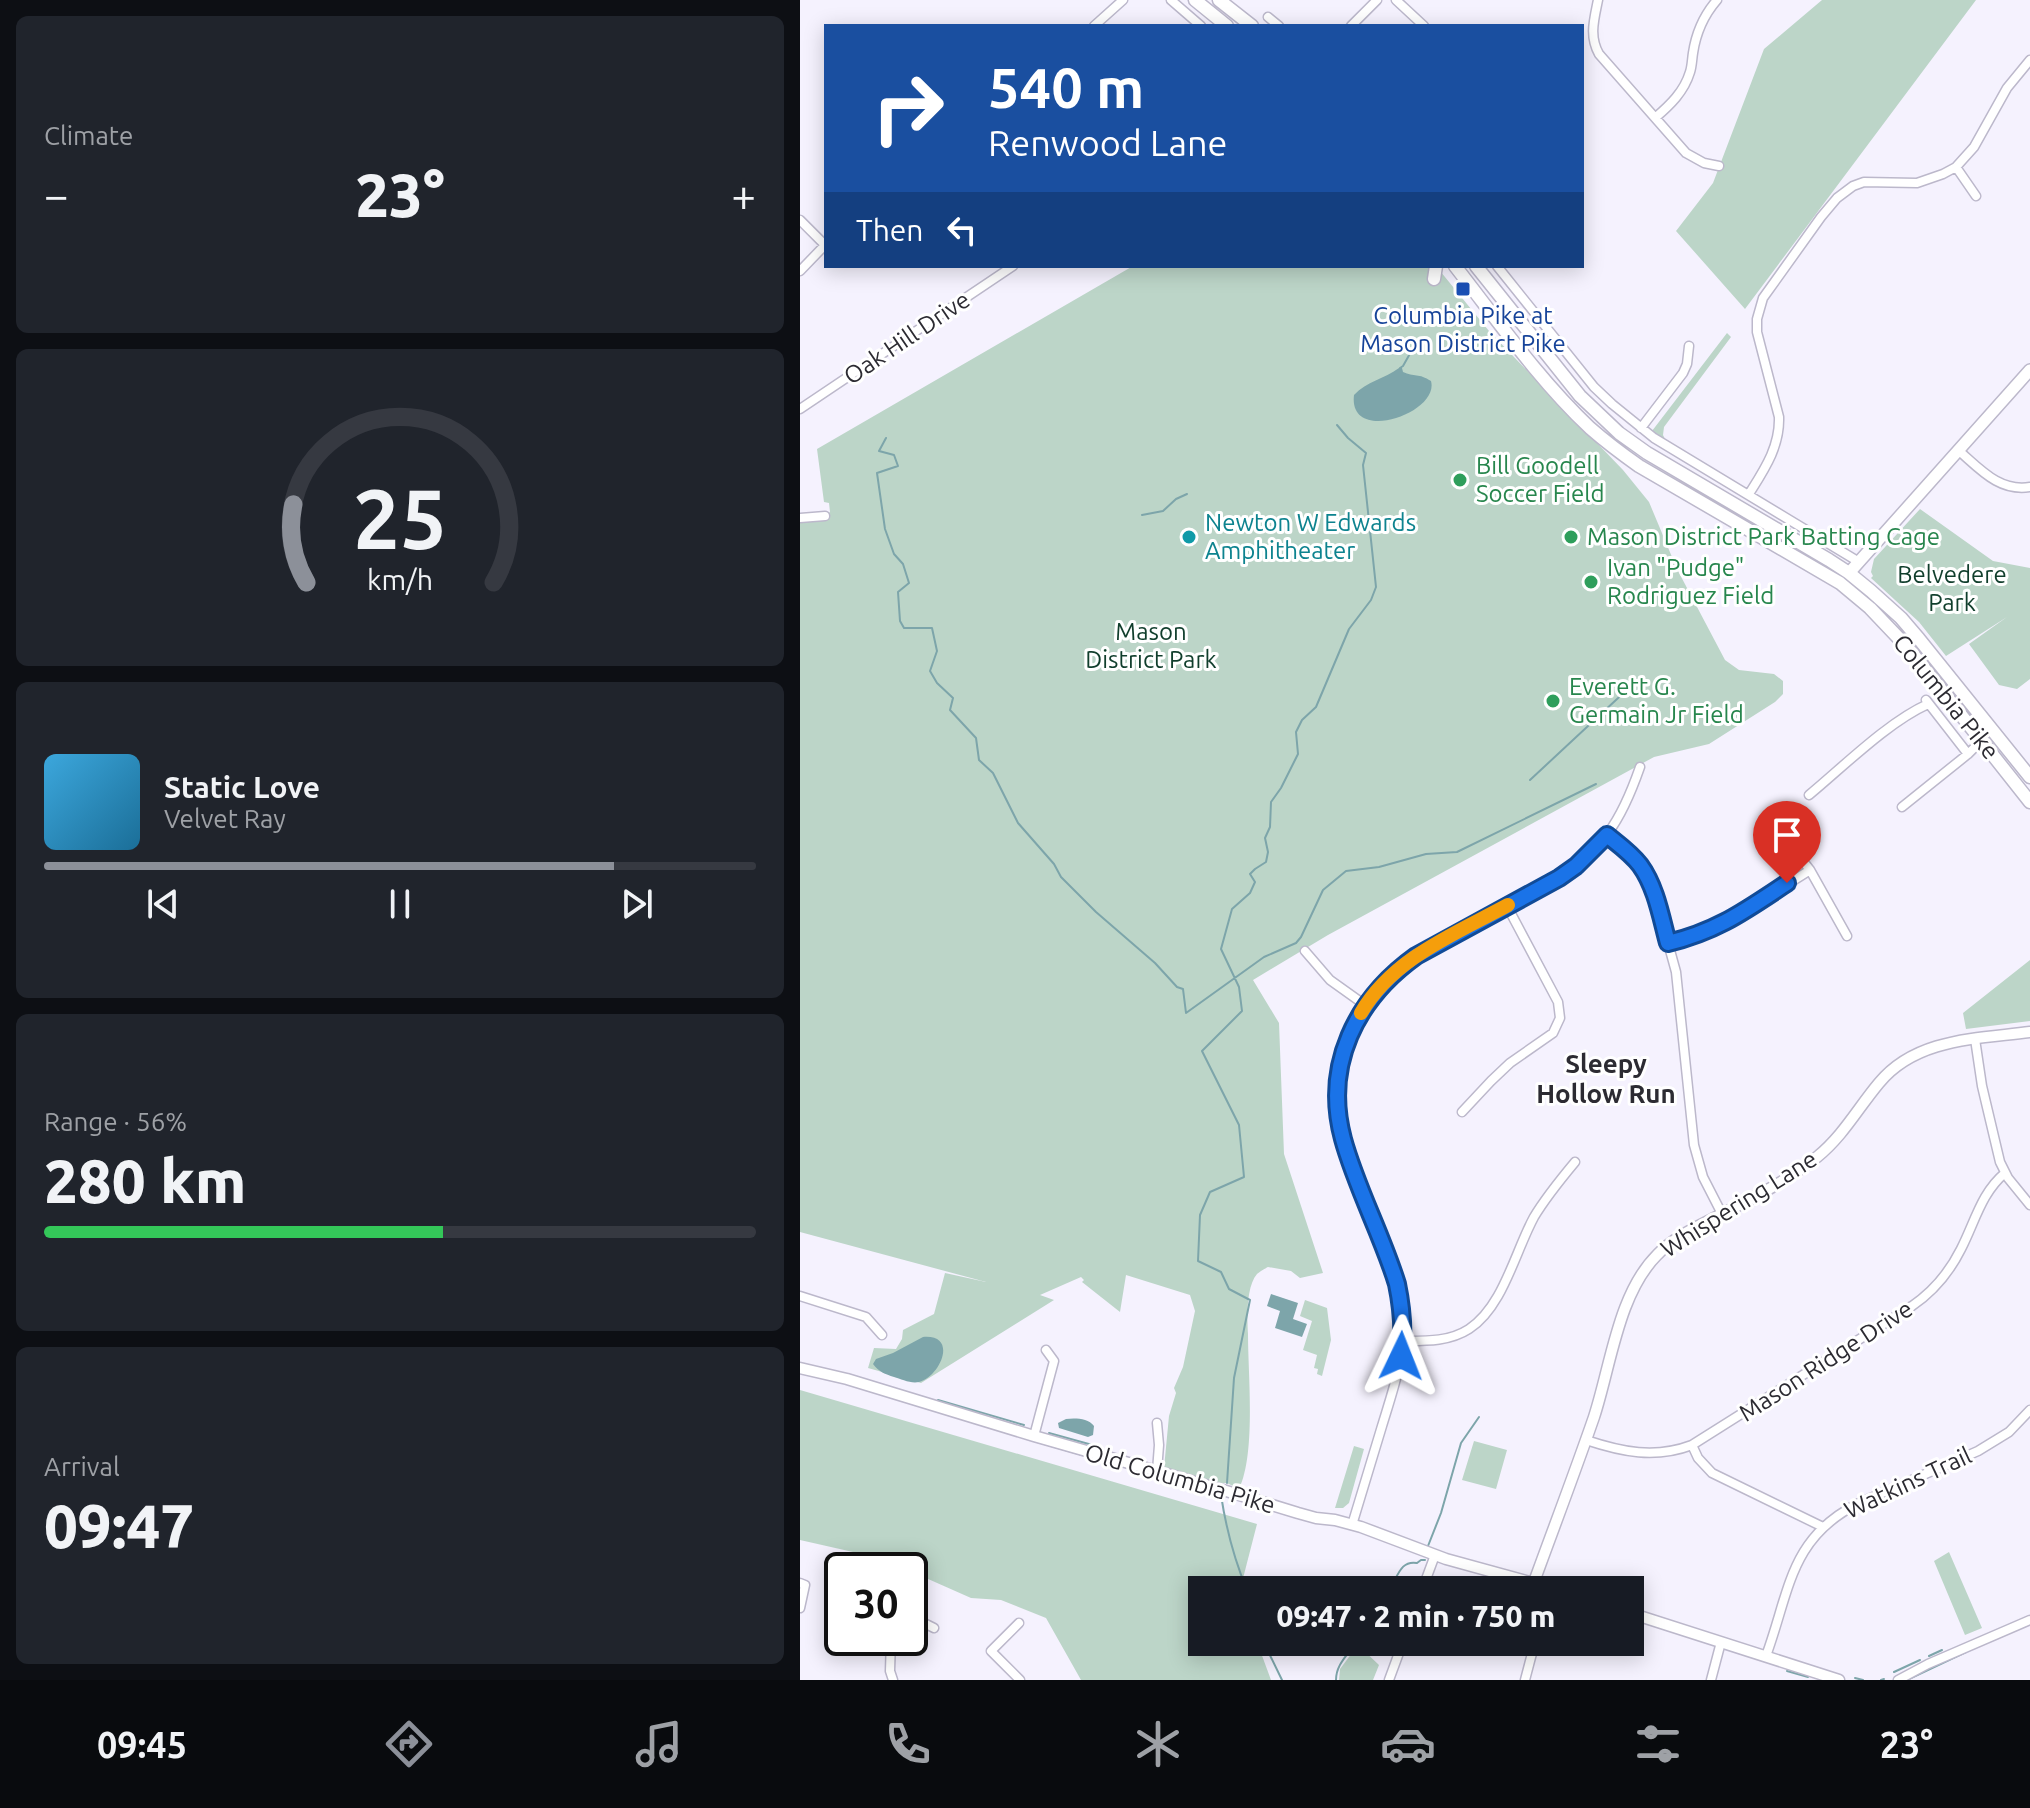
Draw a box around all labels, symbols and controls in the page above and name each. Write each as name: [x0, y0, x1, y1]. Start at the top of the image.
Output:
icon: right: [856, 56, 960, 160]
text: 540 m: [988, 56, 1144, 119]
text: Climate: [44, 121, 133, 150]
text: Renwood Lane: [988, 122, 1227, 163]
text: 23°: [355, 161, 445, 228]
text: −: [44, 170, 69, 219]
text: +: [731, 170, 756, 219]
icon: left: [940, 208, 984, 252]
text: Then: [856, 213, 924, 247]
marker: Columbia Pike at Mason District Pike: [1454, 280, 1472, 298]
street label: Oak Hill Drive: [839, 286, 975, 390]
place label: Columbia Pike at Mason District Pike: [1360, 302, 1566, 357]
place label: Bill Goodell Soccer Field: [1476, 452, 1605, 507]
text: 25: [353, 471, 447, 565]
marker: Bill Goodell Soccer Field: [1451, 471, 1469, 489]
place label: Newton W Edwards Amphitheater: [1205, 509, 1416, 564]
place label: Mason District Park Batting Cage: [1587, 523, 1940, 550]
marker: Newton W Edwards Amphitheater: [1180, 528, 1198, 546]
marker: Mason District Park Batting Cage: [1562, 528, 1580, 546]
place label: Ivan "Pudge" Rodriguez Field: [1607, 554, 1774, 609]
park label: Belvedere Park: [1897, 561, 2007, 616]
text: km/h: [367, 563, 433, 595]
marker: Ivan "Pudge" Rodriguez Field: [1582, 573, 1600, 591]
park label: Mason District Park: [1085, 618, 1217, 673]
street label: Columbia Pike: [1888, 629, 2005, 764]
place label: Everett G. Germain Jr Field: [1569, 673, 1744, 728]
marker: Everett G. Germain Jr Field: [1544, 692, 1562, 710]
text: Static Love: [164, 770, 320, 804]
pin: [1753, 801, 1821, 883]
text: Velvet Ray: [164, 804, 286, 833]
icon: arrive: [1765, 813, 1809, 857]
icon: previous: [141, 882, 185, 926]
icon: pause: [378, 882, 422, 926]
icon: next: [615, 882, 659, 926]
district label: Sleepy Hollow Run: [1536, 1049, 1676, 1108]
text: Range · 56%: [44, 1107, 187, 1136]
street label: Whispering Lane: [1656, 1145, 1822, 1262]
text: 280 km: [44, 1147, 246, 1214]
street label: Mason Ridge Drive: [1734, 1295, 1917, 1427]
position arrow: [1359, 1314, 1443, 1398]
street label: Old Columbia Pike: [1082, 1438, 1278, 1519]
street label: Watkins Trail: [1840, 1441, 1976, 1524]
text: Arrival: [44, 1452, 120, 1481]
text: 09:47: [44, 1492, 194, 1559]
speed limit sign: 30: [824, 1552, 928, 1656]
text: 09:47 · 2 min · 750 m: [1277, 1599, 1555, 1633]
icon: directions: [381, 1716, 437, 1772]
icon: music: [631, 1716, 687, 1772]
icon: phone: [880, 1716, 936, 1772]
icon: climate: [1130, 1716, 1186, 1772]
icon: car: [1380, 1716, 1436, 1772]
icon: filters: [1630, 1716, 1686, 1772]
text: 09:45: [97, 1724, 187, 1765]
text: 23°: [1880, 1724, 1933, 1765]

